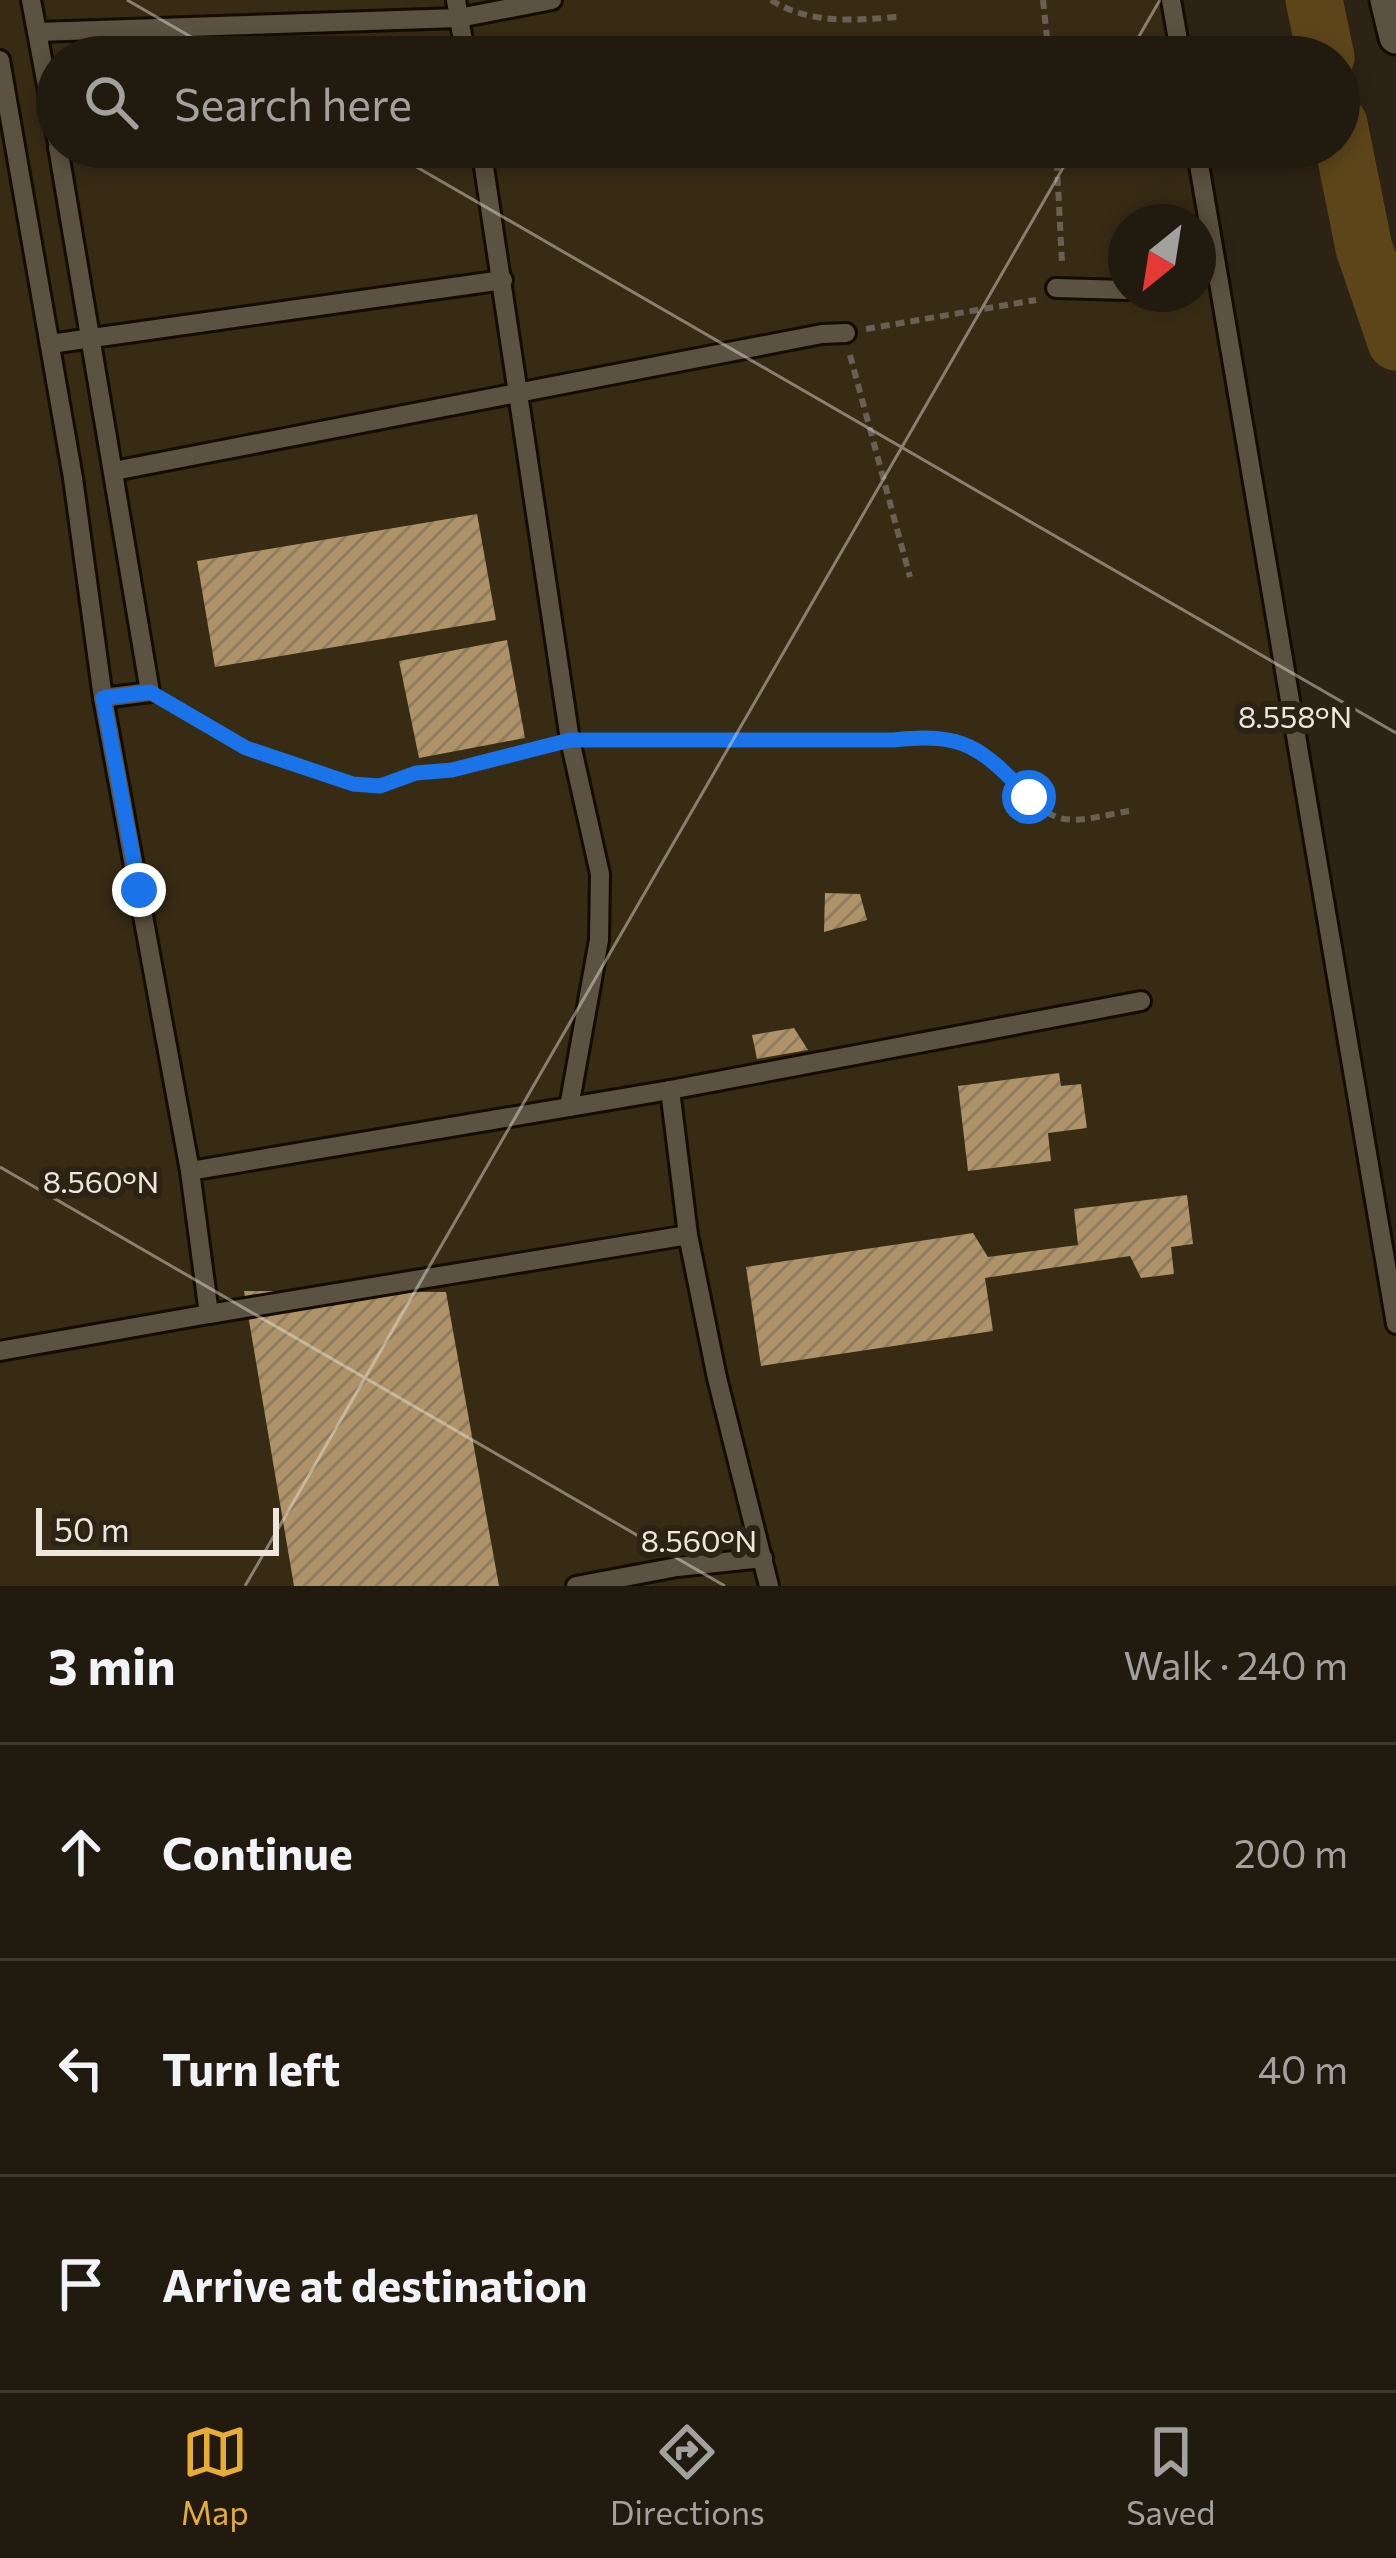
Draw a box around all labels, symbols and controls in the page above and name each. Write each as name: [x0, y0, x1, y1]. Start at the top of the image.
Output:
search box: [36, 36, 1360, 168]
icon: search: [78, 69, 144, 135]
text: Search here: [174, 75, 412, 130]
north arrow: [1108, 204, 1216, 312]
text: 8.558°N: [1238, 697, 1352, 734]
route start: [1002, 770, 1056, 824]
route end: [112, 863, 166, 917]
text: 8.560°N: [43, 1162, 159, 1199]
scale bar: [36, 1502, 279, 1555]
text: 50 m: [54, 1508, 130, 1549]
text: 8.560°N: [641, 1521, 757, 1558]
text: 3 min: [48, 1633, 176, 1696]
text: Walk · 240 m: [1123, 1640, 1348, 1688]
icon: ahead: [48, 1819, 114, 1885]
text: Continue: [162, 1824, 353, 1879]
text: 200 m: [1234, 1828, 1348, 1876]
icon: left: [48, 2035, 114, 2101]
text: Turn left: [162, 2040, 340, 2095]
text: 40 m: [1258, 2044, 1348, 2092]
icon: arrive: [48, 2251, 114, 2317]
text: Arrive at destination: [162, 2256, 588, 2311]
tab: Map: [181, 2419, 249, 2532]
tab: Directions: [610, 2419, 765, 2532]
tab: Saved: [1126, 2419, 1215, 2532]

